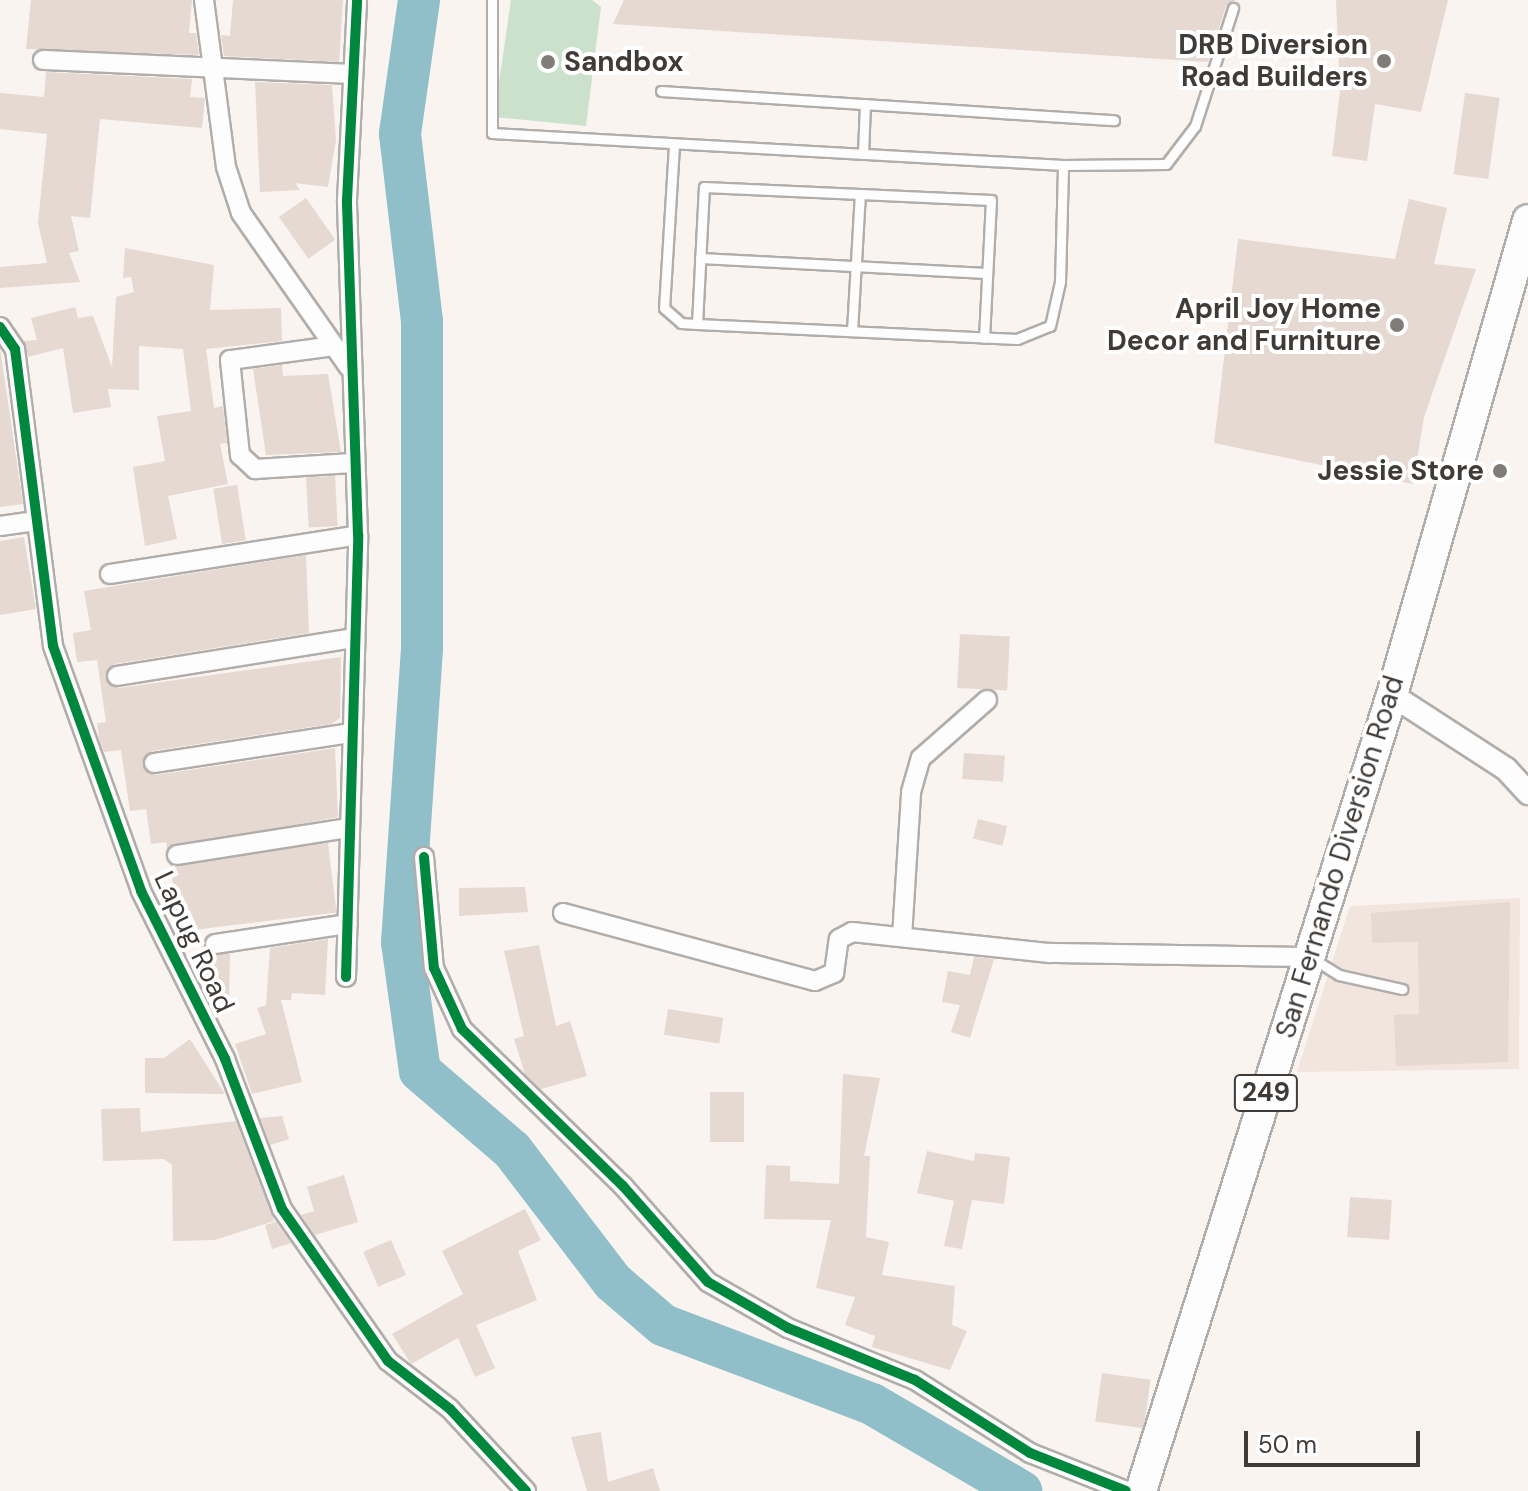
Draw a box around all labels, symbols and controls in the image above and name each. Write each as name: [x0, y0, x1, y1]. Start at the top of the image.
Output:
place label: DRB Diversion Road Builders: [1178, 28, 1368, 94]
place label: Sandbox: [564, 45, 684, 79]
marker: DRB Diversion Road Builders: [1375, 52, 1393, 70]
marker: Sandbox: [539, 53, 557, 71]
place label: April Joy Home Decor and Furniture: [1107, 292, 1381, 358]
marker: April Joy Home Decor and Furniture: [1388, 316, 1406, 334]
place label: Jessie Store: [1317, 454, 1484, 488]
marker: Jessie Store: [1491, 462, 1509, 480]
street label: San Fernando Diversion Road: [1269, 672, 1411, 1042]
street label: Lapug Road: [147, 866, 241, 1018]
road number: 249: [1232, 1071, 1300, 1115]
scale bar: [1248, 1415, 1424, 1465]
text: 50 m: [1258, 1429, 1317, 1460]

